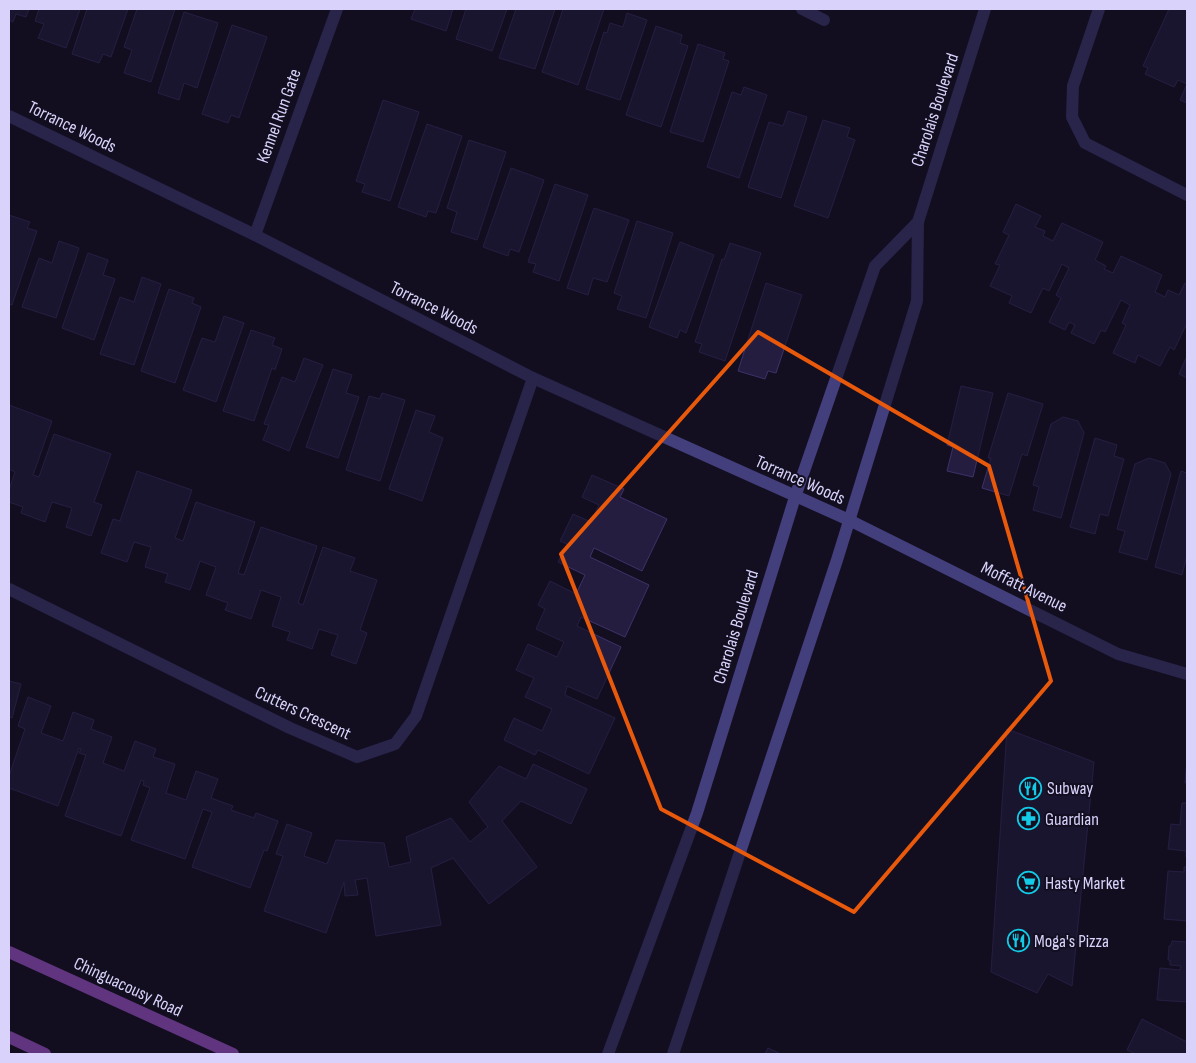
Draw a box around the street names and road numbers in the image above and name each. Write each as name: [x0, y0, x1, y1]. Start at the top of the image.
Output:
street label: Charolais Boulevard: [907, 51, 963, 169]
street label: Kennel Run Gate: [252, 66, 306, 166]
street label: Torrance Woods: [24, 97, 120, 157]
street label: Torrance Woods: [387, 277, 481, 339]
street label: Torrance Woods: [752, 451, 848, 509]
street label: Moffatt Avenue: [978, 557, 1070, 617]
street label: Charolais Boulevard: [709, 567, 763, 687]
street label: Cutters Crescent: [252, 682, 355, 745]
street label: Chinguacousy Road: [70, 953, 186, 1021]

